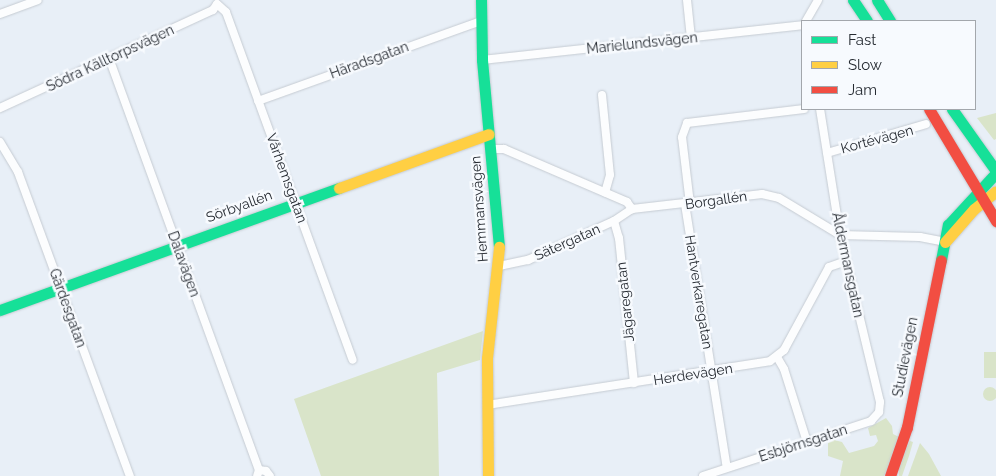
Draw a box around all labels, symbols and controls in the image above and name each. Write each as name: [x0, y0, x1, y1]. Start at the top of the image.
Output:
legend: [801, 20, 976, 110]
street label: Södra Källtorpsvägen: [44, 21, 176, 95]
street label: Marielundsvägen: [586, 29, 698, 57]
text: Fast: [848, 31, 876, 49]
street label: Häradsgatan: [327, 38, 411, 82]
text: Slow: [848, 56, 882, 74]
text: Jam: [848, 81, 877, 99]
street label: Kortévägen: [839, 121, 915, 157]
street label: Vårhemsgatan: [263, 131, 311, 225]
street label: Hemmansvägen: [467, 155, 491, 263]
street label: Sörbyallén: [204, 186, 274, 226]
street label: Borgallén: [684, 187, 748, 213]
street label: Åldermansgatan: [829, 211, 867, 319]
street label: Sätergatan: [531, 220, 603, 264]
street label: Dalavägen: [164, 229, 204, 299]
street label: Hantverkaregatan: [682, 234, 716, 350]
street label: Jägaregatan: [612, 261, 638, 343]
street label: Gärdesgatan: [46, 266, 90, 350]
street label: Studievägen: [889, 316, 921, 398]
street label: Herdevägen: [652, 359, 734, 389]
street label: Esbjörnsgatan: [757, 421, 849, 465]

